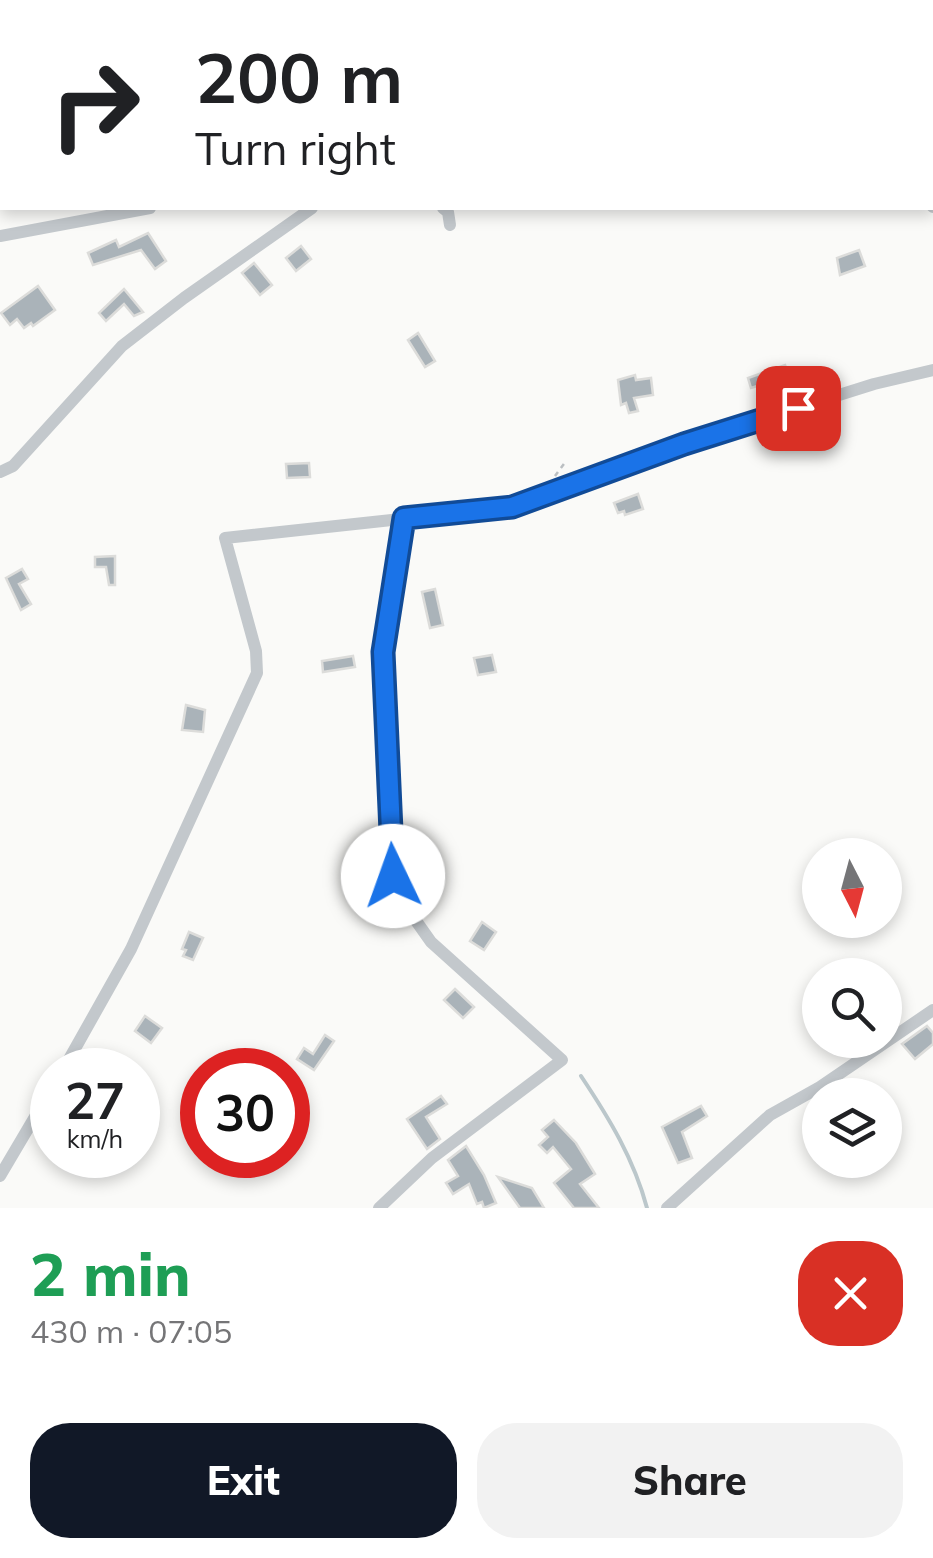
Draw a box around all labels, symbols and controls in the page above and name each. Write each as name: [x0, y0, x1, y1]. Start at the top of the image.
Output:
text: 200 m: [195, 33, 403, 121]
icon: right: [30, 40, 160, 170]
text: Turn right: [195, 120, 396, 176]
pin: [756, 366, 841, 451]
icon: arrive: [771, 381, 826, 436]
position arrow: [341, 824, 445, 928]
north arrow: [802, 838, 902, 938]
map controls: [802, 838, 902, 1178]
button: search: [802, 958, 902, 1058]
speed limit sign: 30: [180, 1048, 310, 1178]
text: 27: [65, 1069, 125, 1132]
button: layers: [802, 1078, 902, 1178]
text: km/h: [67, 1123, 123, 1154]
text: 2 min: [30, 1236, 191, 1311]
button: close: [798, 1241, 903, 1346]
text: 430 m · 07:05: [30, 1311, 232, 1351]
button: Exit: [30, 1423, 457, 1538]
button: Share: [477, 1423, 903, 1538]

